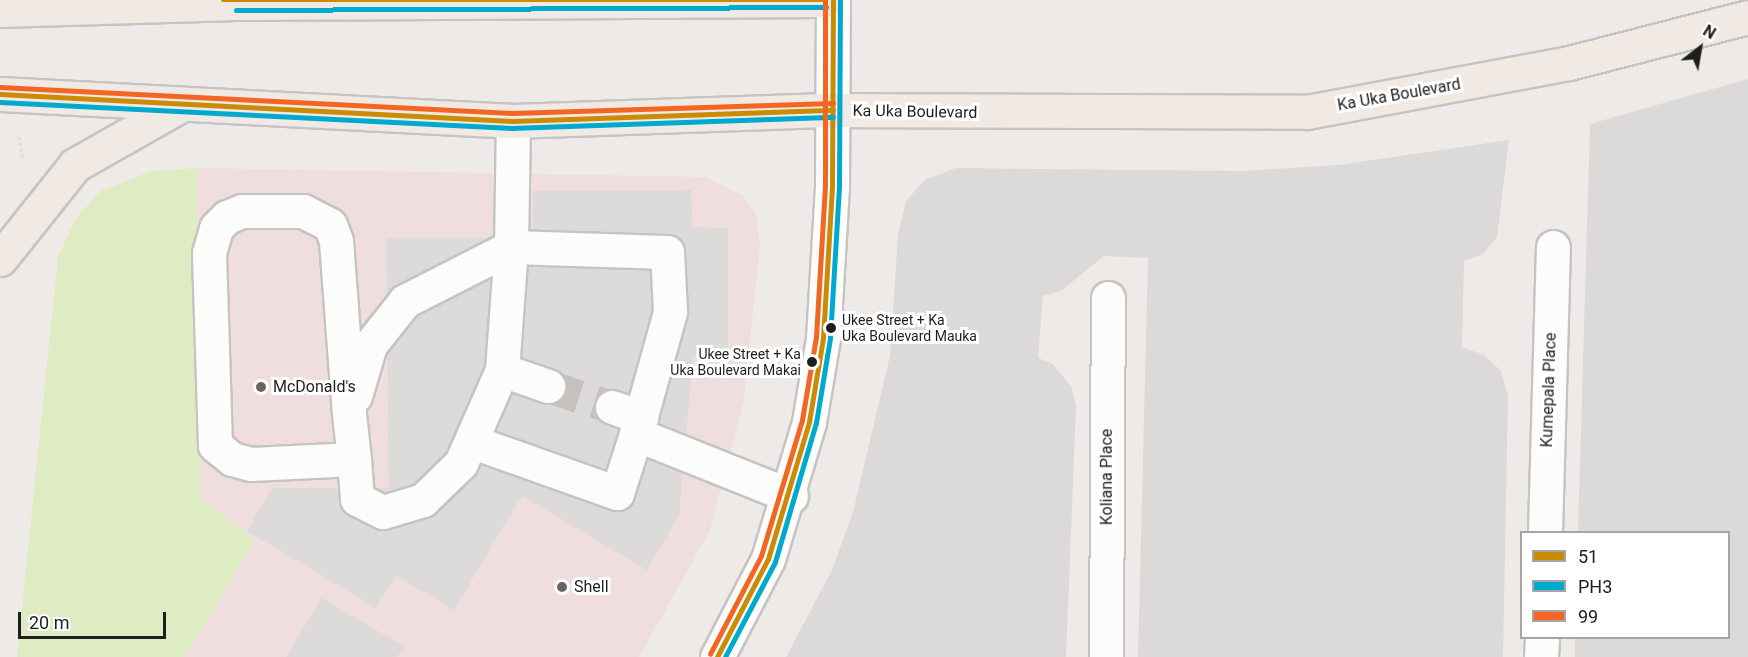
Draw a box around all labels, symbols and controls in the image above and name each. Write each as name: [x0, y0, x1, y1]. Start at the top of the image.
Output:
north arrow: [1670, 18, 1730, 78]
text: N: [1700, 21, 1719, 43]
street label: Ka Uka Boulevard: [1336, 75, 1462, 115]
street label: Ka Uka Boulevard: [852, 101, 978, 123]
place label: Ukee Street + Ka Uka Boulevard Mauka: [842, 312, 977, 344]
marker: Ukee Street + Ka Uka Boulevard Mauka: [825, 322, 837, 334]
street label: Kumepala Place: [1537, 332, 1561, 448]
place label: Ukee Street + Ka Uka Boulevard Makai: [670, 346, 801, 378]
marker: Ukee Street + Ka Uka Boulevard Makai: [806, 356, 818, 368]
place label: McDonald's: [273, 377, 356, 397]
marker: McDonald's: [254, 380, 268, 394]
street label: Koliana Place: [1097, 429, 1117, 525]
legend: [1520, 531, 1730, 639]
text: 51: [1578, 546, 1598, 567]
text: PH3: [1578, 576, 1612, 597]
place label: Shell: [574, 577, 609, 597]
marker: Shell: [555, 580, 569, 594]
scale bar: [21, 600, 170, 638]
text: 99: [1578, 606, 1598, 627]
text: 20 m: [29, 612, 69, 633]

